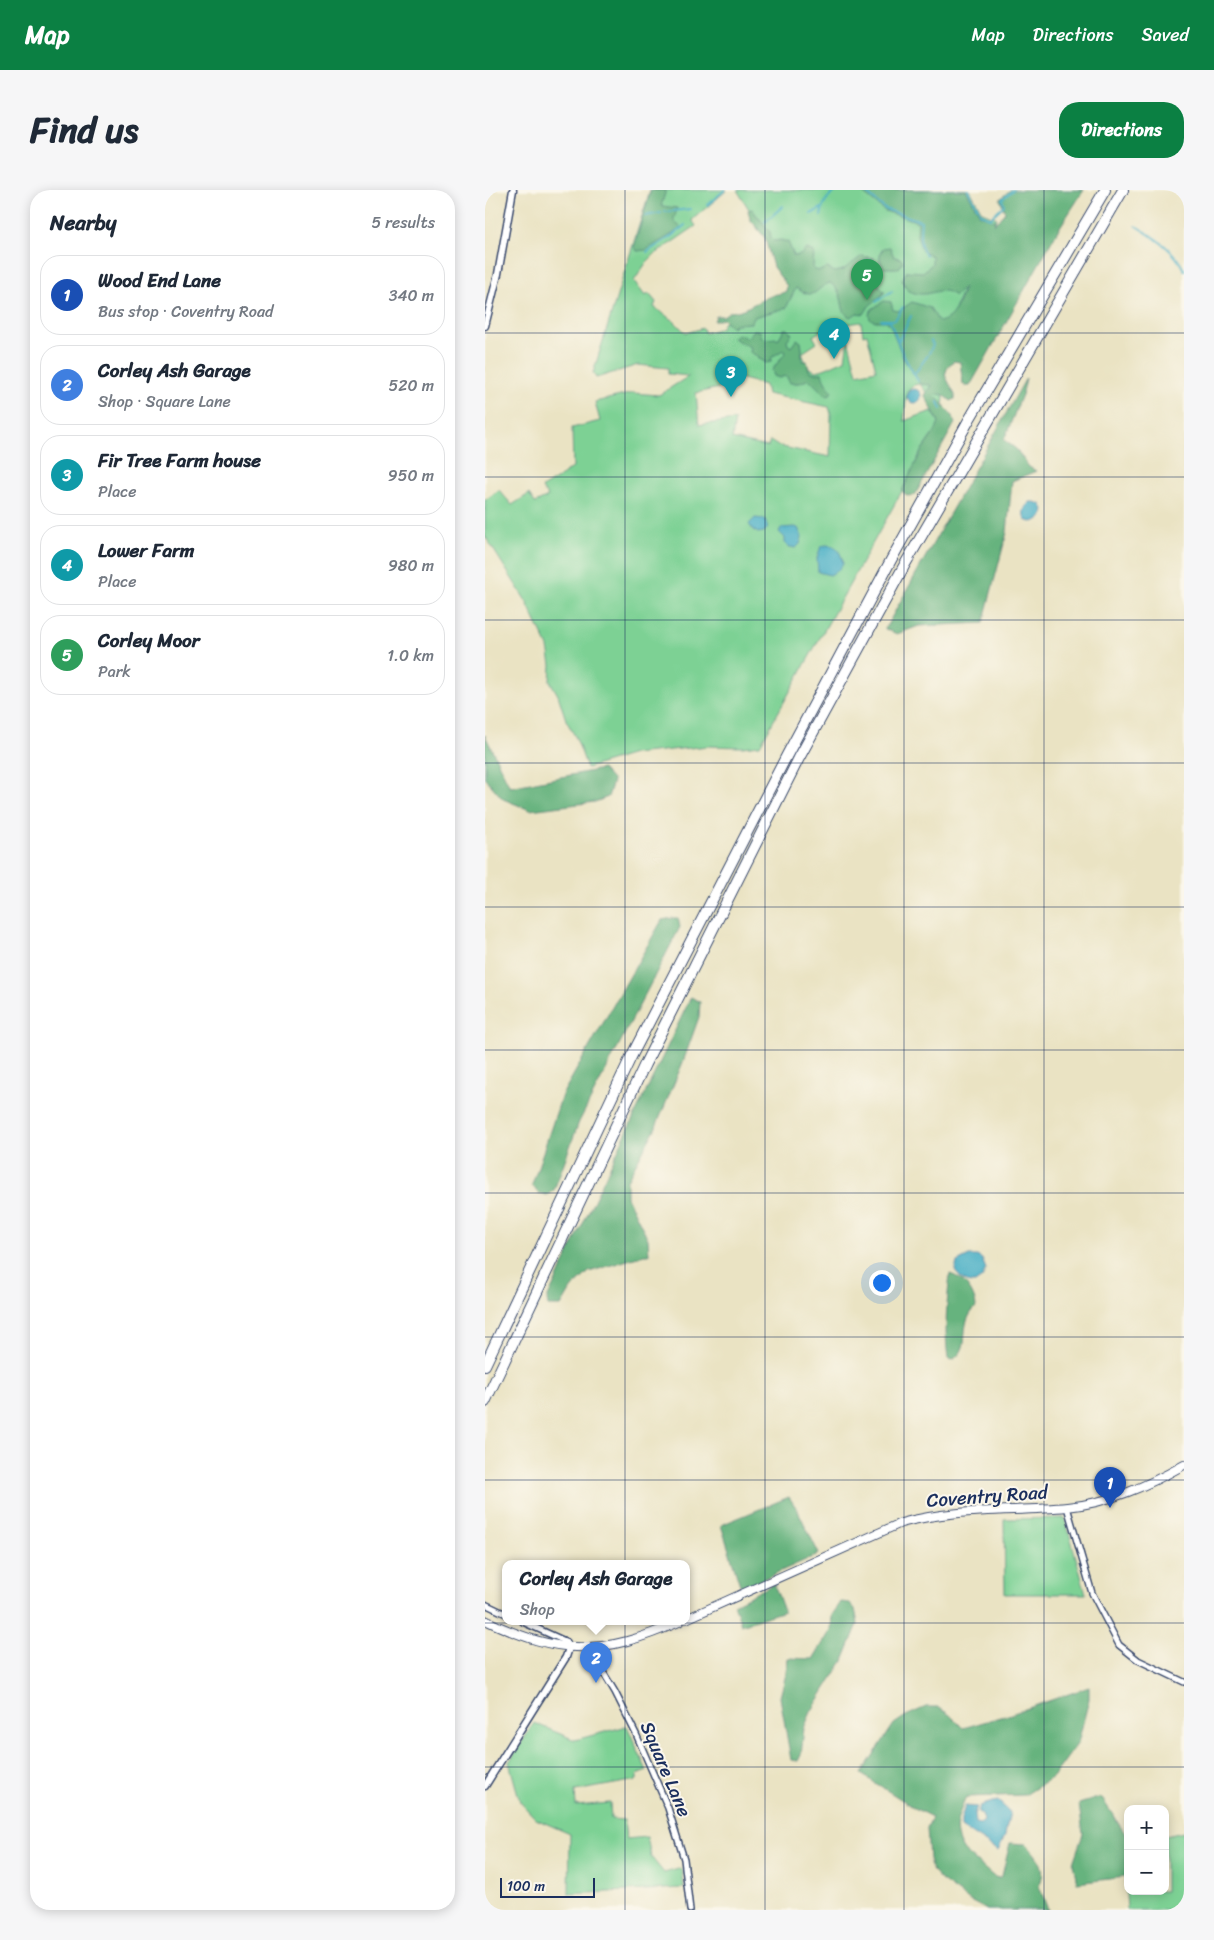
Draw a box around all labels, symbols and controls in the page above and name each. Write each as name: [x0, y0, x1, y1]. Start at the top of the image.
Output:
text: Map: [25, 14, 69, 56]
text: Map: [972, 19, 1005, 51]
text: Directions: [1033, 19, 1114, 51]
text: Saved: [1142, 19, 1189, 51]
text: Find us: [30, 99, 138, 161]
button: Directions: [1059, 102, 1184, 158]
text: Nearby: [50, 204, 116, 242]
text: 5 results: [371, 208, 435, 237]
pin: 5: [851, 259, 883, 300]
text: Wood End Lane: [98, 264, 221, 297]
text: 1: [64, 281, 70, 310]
text: 340 m: [389, 281, 434, 310]
text: Bus stop · Coventry Road: [98, 297, 273, 326]
pin: 4: [818, 318, 850, 359]
text: Corley Ash Garage: [98, 354, 251, 387]
pin: 3: [715, 356, 747, 397]
text: 2: [62, 371, 72, 400]
text: 520 m: [388, 371, 434, 400]
text: Shop · Square Lane: [98, 387, 231, 416]
text: Fir Tree Farm house: [98, 444, 261, 477]
text: 3: [63, 461, 71, 490]
text: 950 m: [388, 461, 434, 490]
text: Place: [98, 477, 137, 506]
text: Lower Farm: [98, 534, 194, 567]
text: 4: [62, 551, 72, 580]
text: 980 m: [388, 551, 434, 580]
text: Place: [98, 567, 137, 596]
text: Corley Moor: [98, 624, 200, 657]
text: 5: [62, 641, 72, 670]
text: 1.0 km: [387, 641, 434, 670]
text: Park: [98, 657, 131, 686]
your location: [869, 1270, 895, 1296]
pin: 1: [1094, 1467, 1126, 1508]
street label: Coventry Road: [925, 1475, 1051, 1517]
popup: [502, 1560, 690, 1625]
text: Corley Ash Garage: [520, 1562, 672, 1595]
text: Shop: [520, 1595, 555, 1624]
pin: 2: [580, 1642, 612, 1683]
street label: Square Lane: [631, 1716, 701, 1822]
map controls: [1124, 1805, 1169, 1895]
button: +: [1124, 1805, 1169, 1850]
button: −: [1124, 1850, 1169, 1895]
text: 100 m: [507, 1874, 545, 1899]
scale bar: [500, 1875, 595, 1898]

